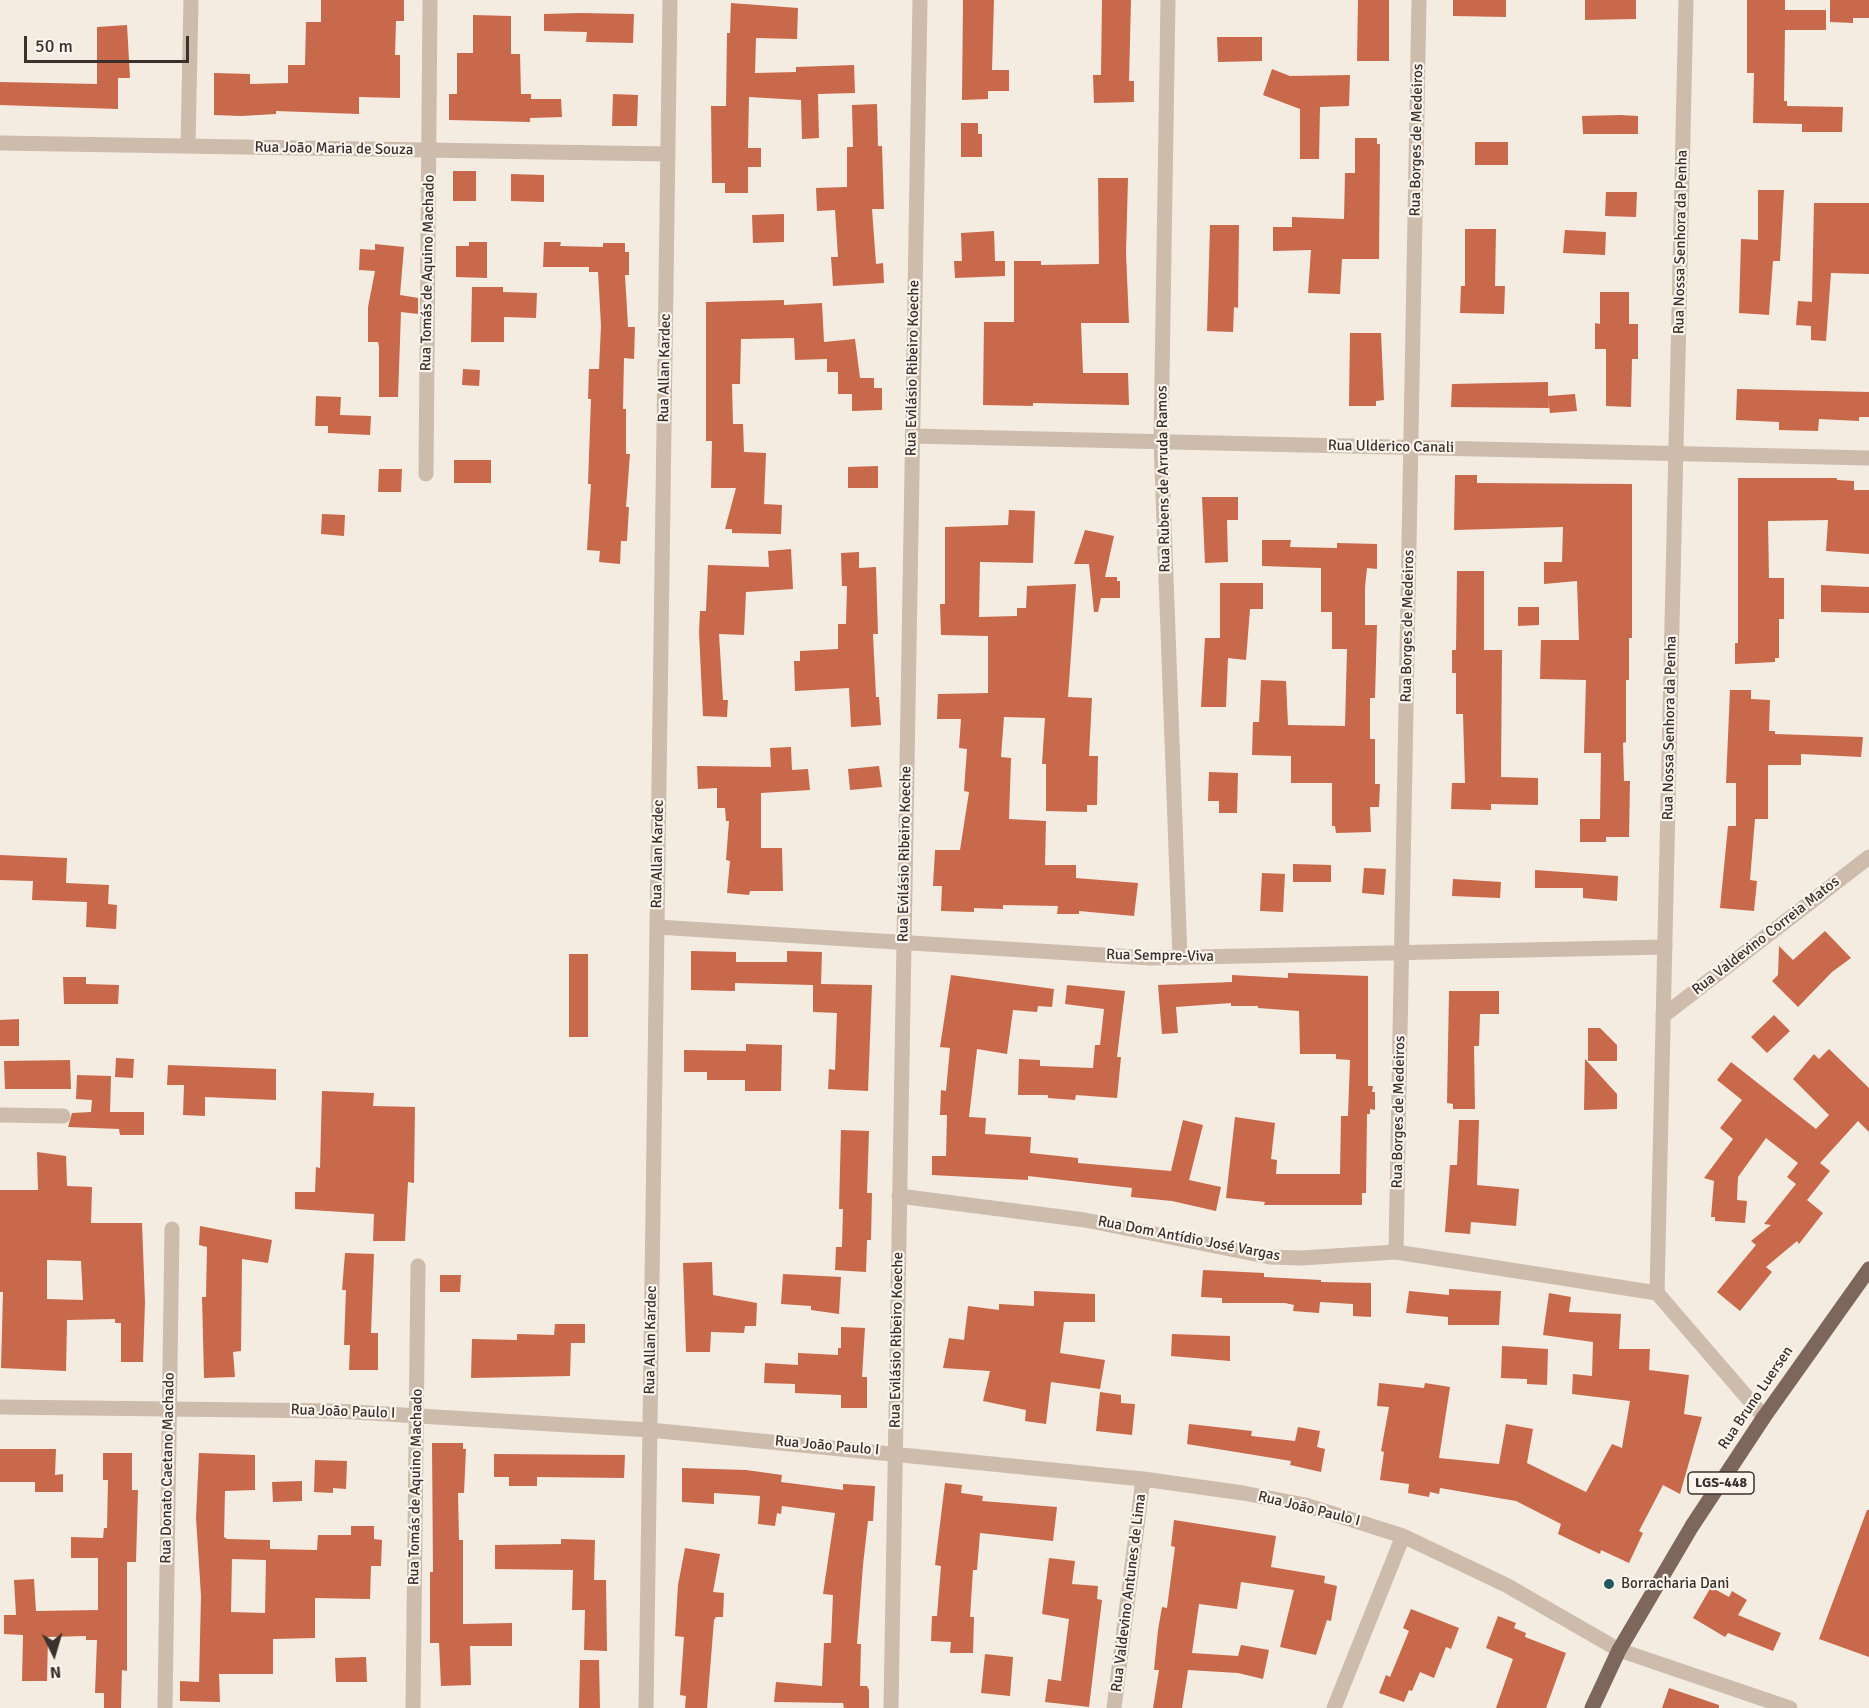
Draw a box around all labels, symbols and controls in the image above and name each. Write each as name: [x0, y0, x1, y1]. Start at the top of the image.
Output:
scale bar: [27, 24, 192, 62]
text: 50 m: [35, 35, 73, 57]
street label: Rua Borges de Medeiros: [1407, 63, 1427, 217]
street label: Rua João Maria de Souza: [254, 139, 414, 159]
street label: Rua Nossa Senhora da Penha: [1670, 150, 1692, 334]
street label: Rua Tomás de Aquino Machado: [417, 175, 439, 371]
street label: Rua Evilásio Ribeiro Koeche: [902, 280, 924, 456]
street label: Rua Allan Kardec: [655, 313, 675, 423]
street label: Rua Rubens de Arruda Ramos: [1153, 385, 1175, 573]
street label: Rua Ulderico Canali: [1328, 437, 1454, 457]
street label: Rua Borges de Medeiros: [1398, 549, 1418, 703]
street label: Rua Nossa Senhora da Penha: [1659, 636, 1681, 820]
street label: Rua Evilásio Ribeiro Koeche: [894, 766, 916, 942]
street label: Rua Allan Kardec: [648, 799, 668, 909]
street label: Rua Valdevino Correia Matos: [1689, 873, 1843, 999]
street label: Rua Sempre-Viva: [1106, 946, 1214, 966]
street label: Rua Borges de Medeiros: [1389, 1035, 1409, 1189]
street label: Rua Dom Antídio José Vargas: [1096, 1212, 1282, 1266]
street label: Rua Evilásio Ribeiro Koeche: [886, 1252, 908, 1428]
street label: Rua Allan Kardec: [641, 1285, 661, 1395]
street label: Rua Bruno Luersen: [1715, 1343, 1797, 1453]
street label: Rua Donato Caetano Machado: [157, 1372, 179, 1564]
street label: Rua Tomás de Aquino Machado: [405, 1389, 427, 1585]
street label: Rua João Paulo I: [290, 1401, 396, 1423]
street label: Rua João Paulo I: [774, 1432, 880, 1460]
road number: LGS-448: [1688, 1472, 1754, 1494]
street label: Rua João Paulo I: [1256, 1488, 1362, 1530]
street label: Rua Valdevino Antunes de Lima: [1108, 1493, 1150, 1693]
place label: Borracharia Dani: [1621, 1575, 1729, 1593]
marker: Borracharia Dani: [1602, 1577, 1616, 1591]
north arrow: [24, 1624, 84, 1684]
text: N: [49, 1661, 62, 1682]

